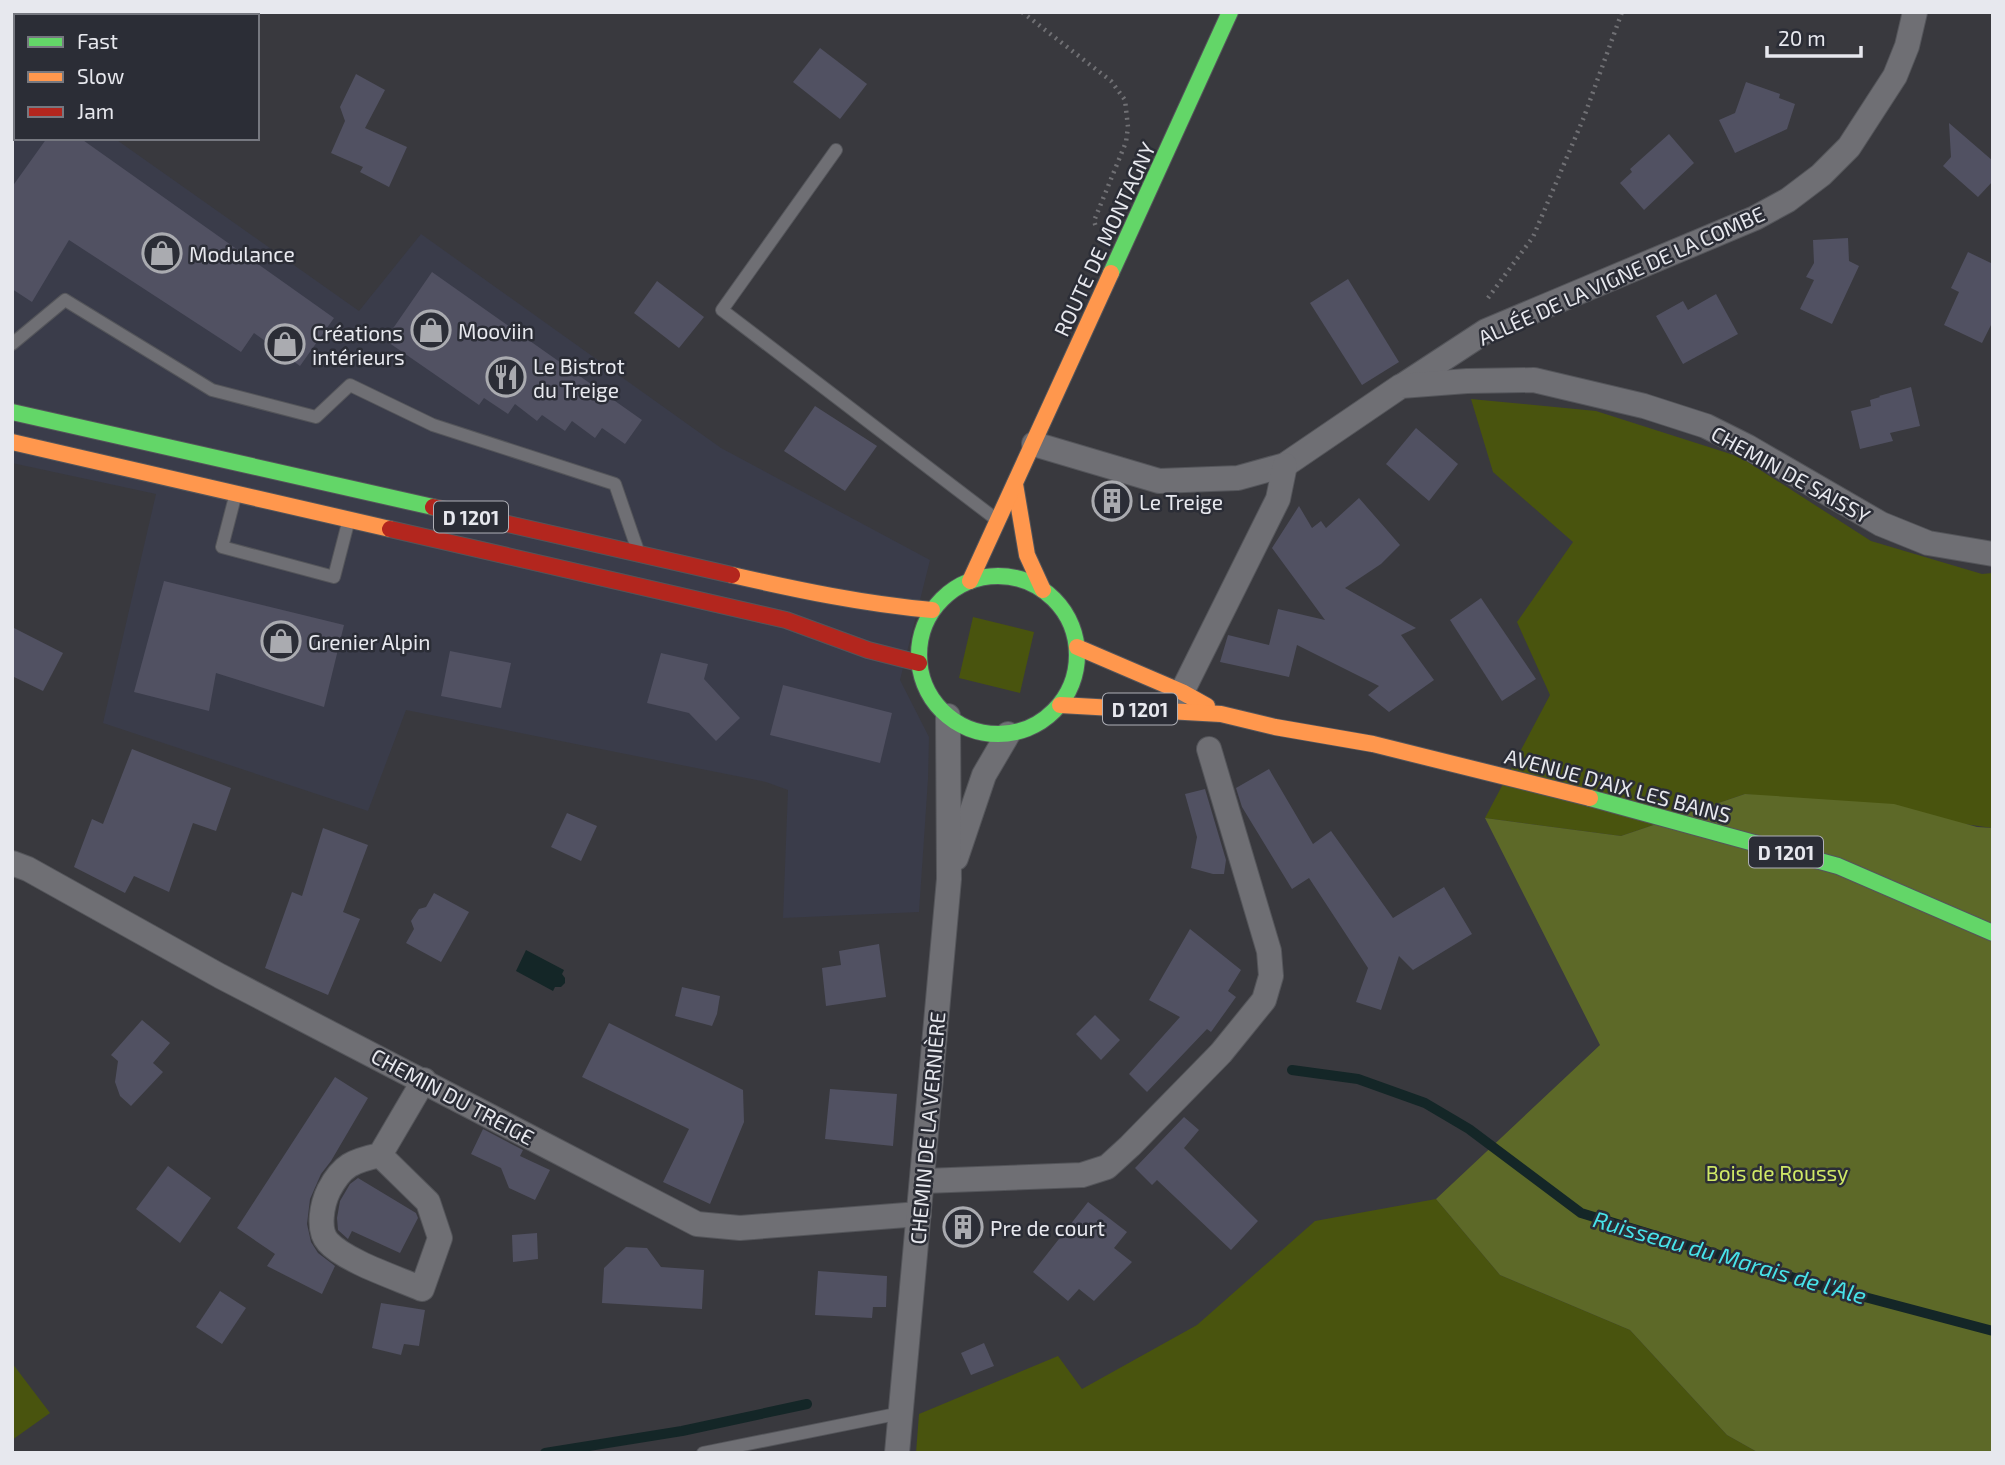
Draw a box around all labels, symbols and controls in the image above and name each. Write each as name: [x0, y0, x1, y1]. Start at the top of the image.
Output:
legend: [14, 14, 259, 140]
scale bar: [1767, 14, 1862, 58]
text: 20 m: [1778, 25, 1826, 50]
text: Fast: [77, 28, 118, 53]
text: Slow: [77, 63, 124, 88]
text: Jam: [77, 98, 114, 123]
street label: ROUTE DE MONTAGNY: [1048, 138, 1160, 340]
street label: ALLÉE DE LA VIGNE DE LA COMBE: [1474, 200, 1768, 350]
shop icon: Modulance: [141, 232, 183, 274]
place label: Modulance: [189, 241, 295, 266]
shop icon: Mooviin: [410, 309, 452, 351]
place label: Mooviin: [458, 318, 534, 343]
place label: Créations intérieurs: [312, 320, 405, 369]
shop icon: Créations intérieurs: [264, 323, 306, 365]
place label: Le Bistrot du Treige: [533, 353, 625, 402]
restaurant icon: Le Bistrot du Treige: [485, 356, 527, 398]
street label: CHEMIN DE SAISSY: [1707, 420, 1875, 528]
building icon: Le Treige: [1091, 480, 1133, 522]
place label: Le Treige: [1139, 489, 1223, 514]
road number: D 1201: [434, 502, 508, 532]
shop icon: Grenier Alpin: [260, 620, 302, 662]
place label: Grenier Alpin: [308, 629, 430, 654]
road number: D 1201: [1103, 694, 1177, 724]
street label: AVENUE D'AIX LES BAINS: [1502, 743, 1734, 827]
road number: D 1201: [1749, 836, 1823, 867]
street label: CHEMIN DE LA VERNIÈRE: [904, 1011, 950, 1245]
street label: CHEMIN DU TREIGE: [367, 1043, 539, 1149]
park label: Bois de Roussy: [1706, 1160, 1848, 1185]
water label: Ruisseau du Marais de l'Ale: [1590, 1205, 1870, 1309]
building icon: Pre de court: [942, 1206, 984, 1248]
place label: Pre de court: [990, 1215, 1105, 1240]

